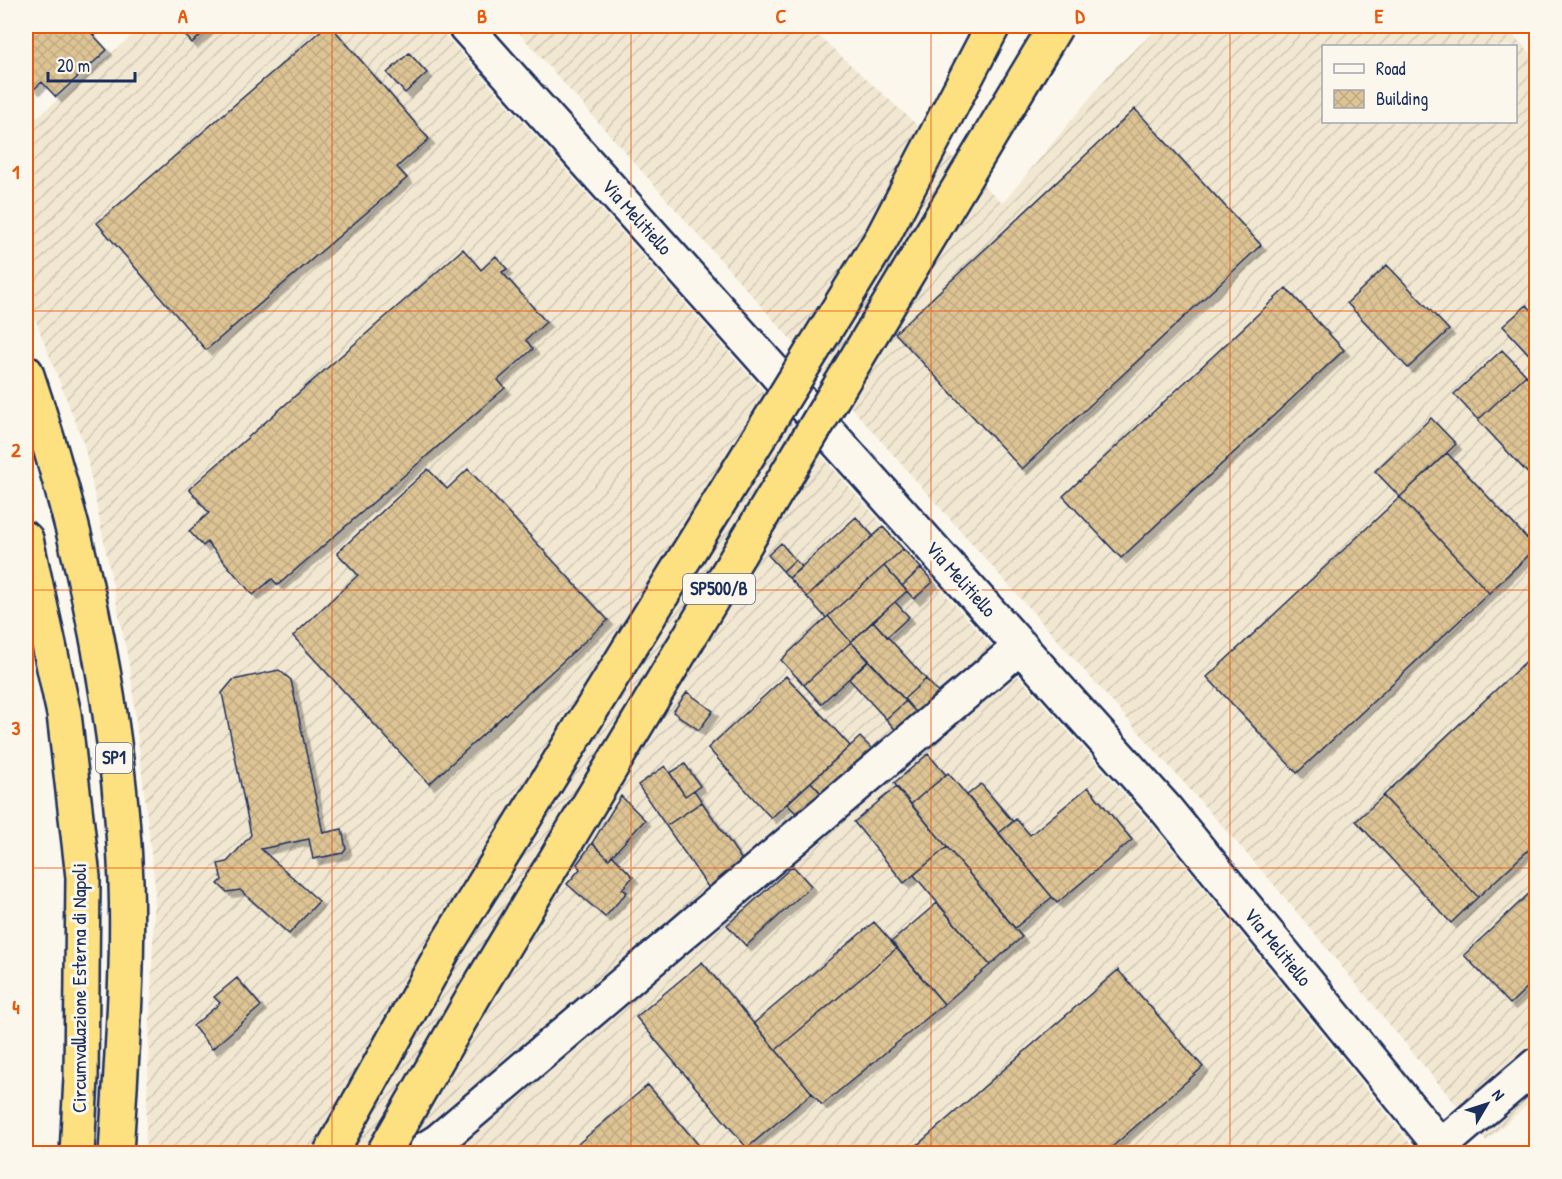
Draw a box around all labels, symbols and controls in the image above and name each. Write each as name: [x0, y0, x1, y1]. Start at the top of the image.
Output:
text: A: [178, 2, 188, 29]
text: B: [477, 2, 487, 29]
text: C: [776, 2, 787, 29]
text: D: [1075, 2, 1085, 29]
text: E: [1375, 2, 1384, 29]
scale bar: [48, 45, 135, 83]
legend: [1322, 45, 1517, 123]
text: 20 m: [57, 53, 90, 78]
text: Road: [1376, 56, 1406, 81]
text: Building: [1376, 86, 1428, 111]
text: 1: [12, 158, 20, 185]
street label: Via Melitiello: [596, 173, 679, 261]
text: 2: [11, 436, 21, 463]
street label: Via Melitiello: [920, 535, 1003, 623]
road number: SP500/B: [683, 574, 755, 604]
text: 3: [12, 714, 21, 741]
road number: SP1: [96, 743, 132, 773]
street label: Circumvallazione Esterna di Napoli: [65, 863, 92, 1113]
street label: Via Melitiello: [1238, 902, 1318, 992]
text: 4: [12, 993, 20, 1020]
north arrow: [1457, 1074, 1517, 1134]
text: N: [1487, 1084, 1510, 1105]

